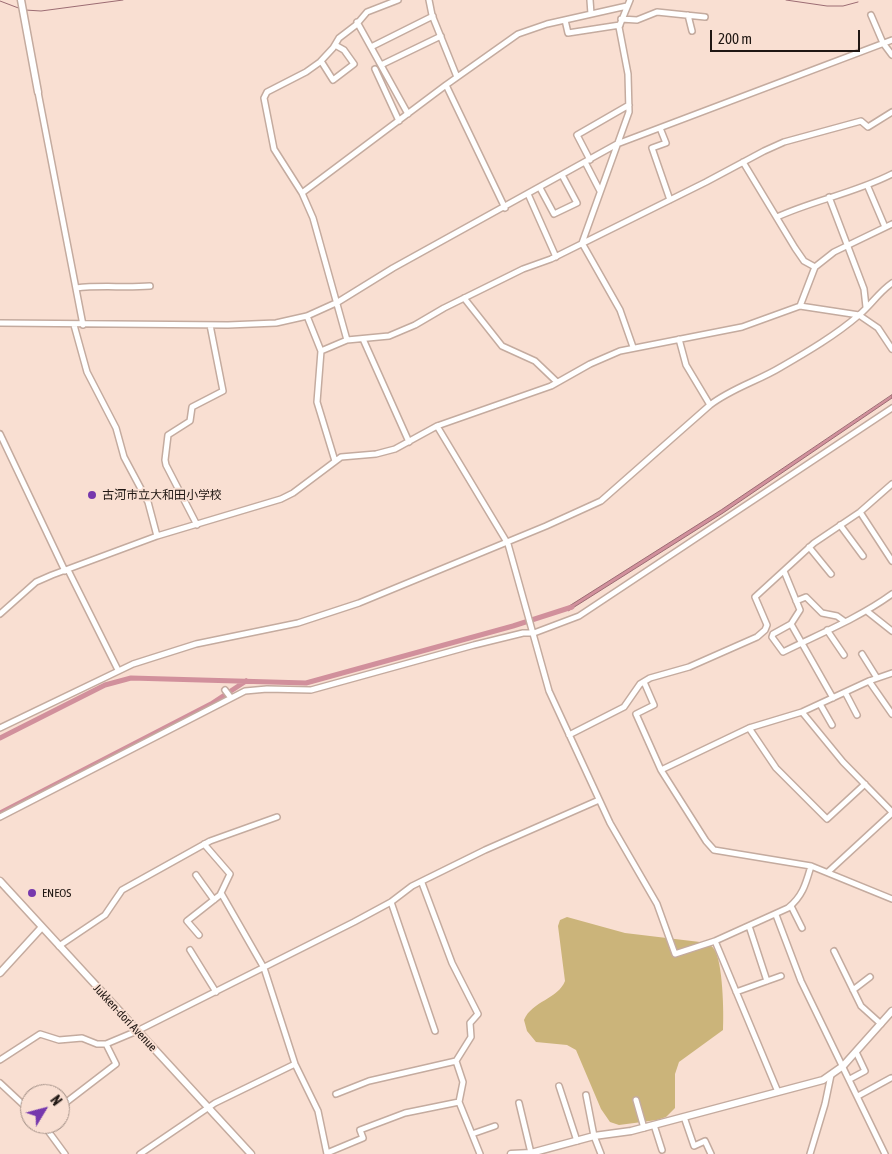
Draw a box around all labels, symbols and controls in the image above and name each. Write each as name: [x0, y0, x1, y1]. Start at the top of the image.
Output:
scale bar: [712, 20, 862, 52]
text: 200 m: [718, 30, 752, 47]
place label: 古河市立大和田小学校: [102, 488, 222, 502]
marker: 古河市立大和田小学校: [86, 489, 98, 501]
place label: ENEOS: [42, 886, 71, 900]
marker: ENEOS: [26, 887, 38, 899]
street label: Jukken-dori Avenue: [90, 981, 160, 1055]
north arrow: [20, 1084, 70, 1134]
text: N: [47, 1092, 65, 1109]

